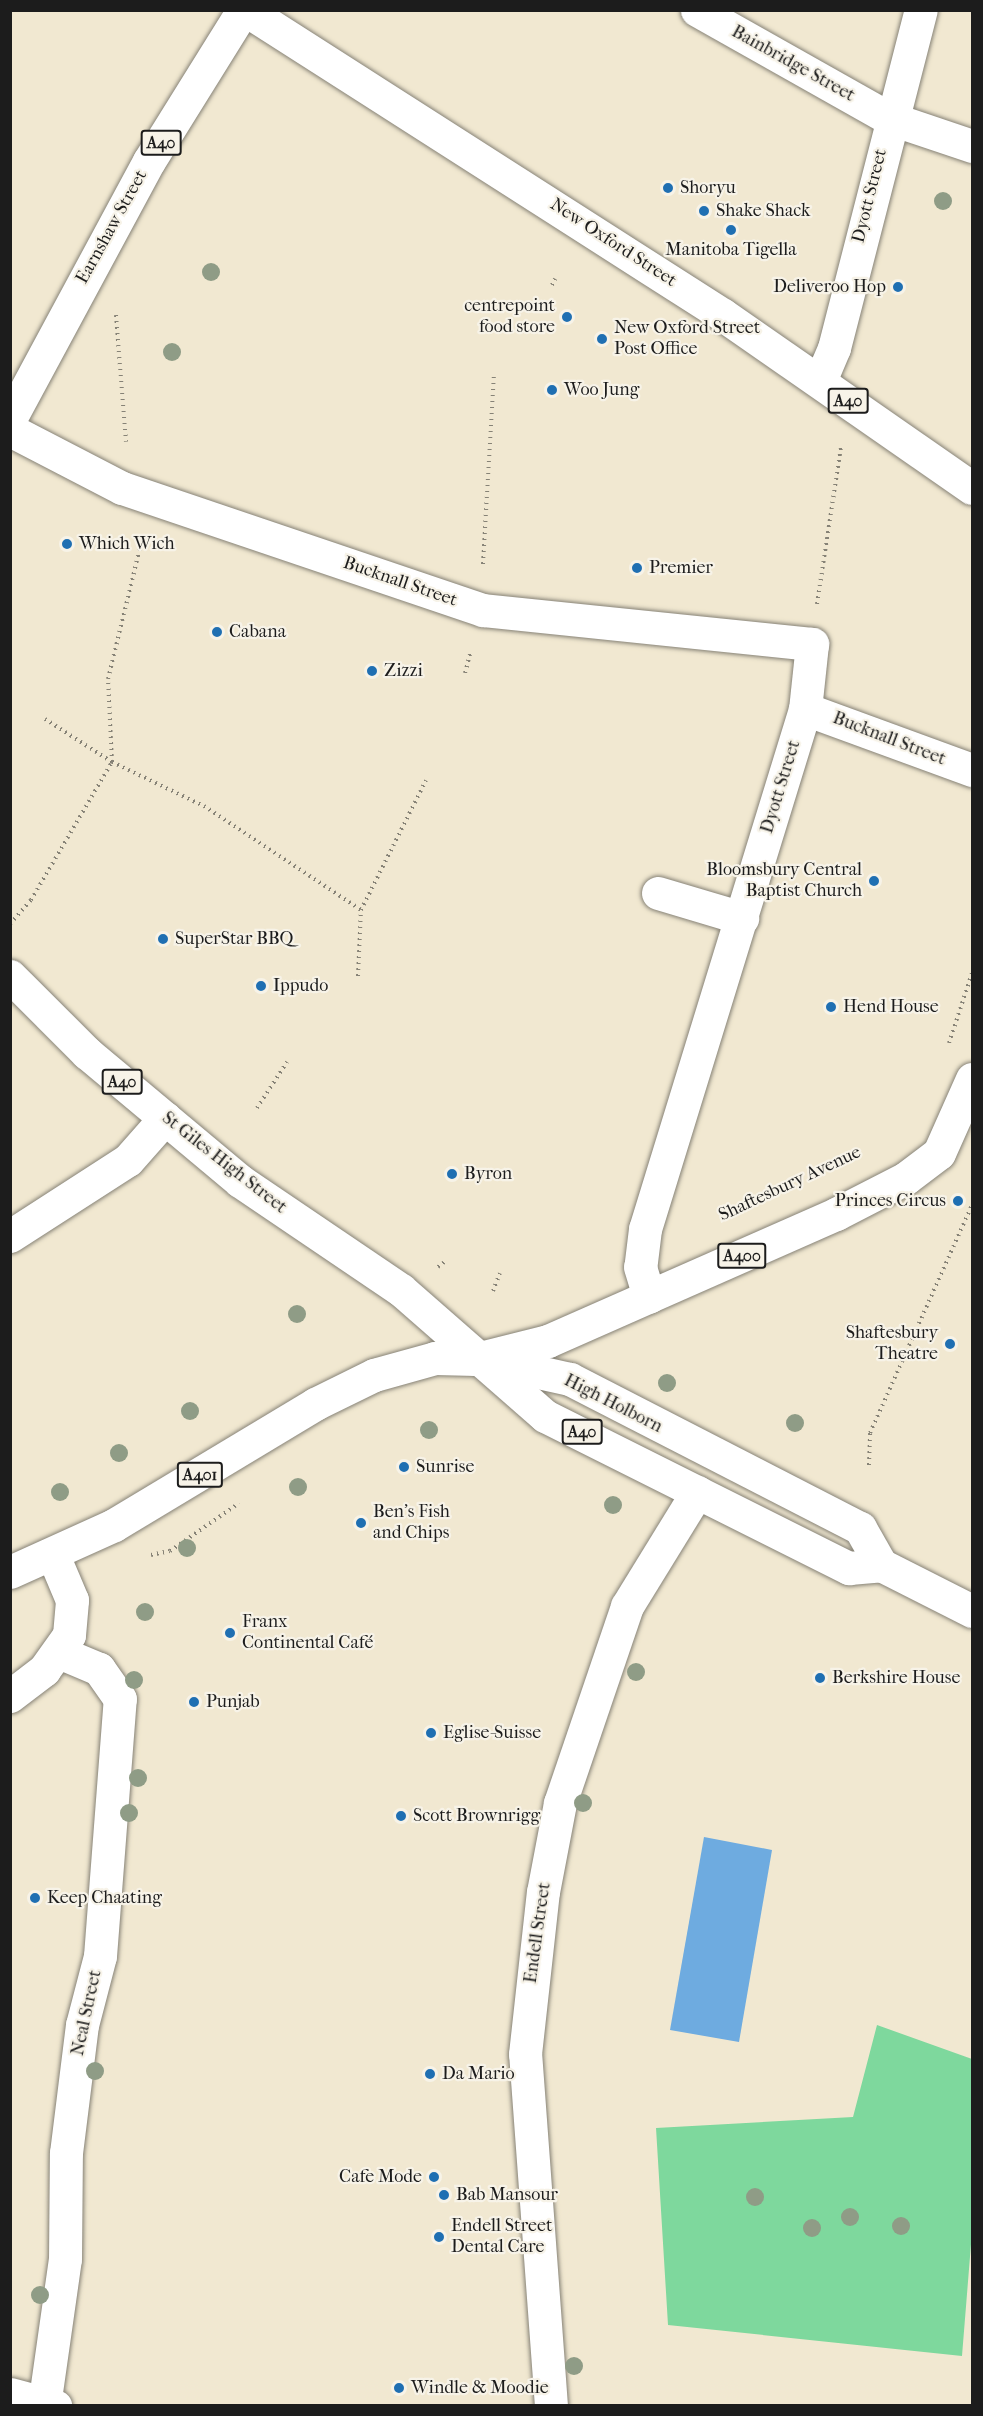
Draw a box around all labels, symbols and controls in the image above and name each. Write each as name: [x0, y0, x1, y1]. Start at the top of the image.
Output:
street label: Bainbridge Street: [728, 21, 858, 107]
road number: A40: [140, 130, 182, 156]
street label: Dyott Street: [848, 147, 892, 245]
street label: Earnshaw Street: [72, 166, 152, 288]
place label: Shoryu: [680, 177, 736, 199]
marker: Shoryu: [661, 181, 675, 195]
street label: New Oxford Street: [546, 194, 680, 292]
place label: Shake Shack: [716, 200, 810, 222]
marker: Shake Shack: [697, 204, 711, 218]
marker: Manitoba Tigella: [724, 223, 738, 237]
place label: Manitoba Tigella: [665, 239, 797, 261]
place label: Deliveroo Hop: [773, 276, 886, 298]
marker: Deliveroo Hop: [891, 280, 905, 294]
place label: centrepoint food store: [464, 296, 555, 338]
marker: centrepoint food store: [560, 310, 574, 324]
place label: New Oxford Street Post Office: [614, 318, 760, 360]
marker: New Oxford Street Post Office: [595, 332, 609, 346]
place label: Woo Jung: [564, 379, 639, 401]
marker: Woo Jung: [545, 383, 559, 397]
road number: A40: [827, 388, 869, 414]
place label: Which Wich: [79, 533, 175, 555]
marker: Which Wich: [60, 537, 74, 551]
street label: Bucknall Street: [340, 552, 460, 612]
place label: Premier: [649, 557, 713, 579]
marker: Premier: [630, 561, 644, 575]
place label: Cabana: [229, 621, 286, 643]
marker: Cabana: [210, 625, 224, 639]
place label: Zizzi: [384, 660, 423, 682]
marker: Zizzi: [365, 664, 379, 678]
street label: Bucknall Street: [830, 708, 948, 770]
street label: Dyott Street: [757, 738, 805, 836]
place label: Bloomsbury Central Baptist Church: [706, 860, 862, 902]
marker: Bloomsbury Central Baptist Church: [867, 874, 881, 888]
place label: SuperStar BBQ: [175, 928, 294, 950]
marker: SuperStar BBQ: [156, 932, 170, 946]
place label: Ippudo: [273, 975, 328, 997]
marker: Ippudo: [254, 979, 268, 993]
place label: Hend House: [843, 996, 939, 1018]
marker: Hend House: [824, 1000, 838, 1014]
road number: A40: [101, 1069, 143, 1095]
street label: St Giles High Street: [157, 1108, 291, 1218]
street label: Shaftesbury Avenue: [716, 1142, 864, 1226]
place label: Byron: [464, 1163, 512, 1185]
marker: Byron: [445, 1167, 459, 1181]
place label: Princes Circus: [835, 1190, 946, 1212]
marker: Princes Circus: [951, 1194, 965, 1208]
road number: A400: [716, 1243, 768, 1269]
place label: Shaftesbury Theatre: [846, 1323, 938, 1366]
marker: Shaftesbury Theatre: [943, 1337, 957, 1351]
street label: High Holborn: [560, 1370, 666, 1438]
road number: A40: [561, 1419, 603, 1445]
place label: Sunrise: [416, 1456, 474, 1478]
marker: Sunrise: [397, 1460, 411, 1474]
road number: A401: [176, 1462, 224, 1488]
place label: Ben's Fish and Chips: [373, 1502, 450, 1544]
marker: Ben's Fish and Chips: [354, 1516, 368, 1530]
place label: Franx Continental Café: [242, 1612, 373, 1654]
marker: Franx Continental Café: [223, 1626, 237, 1640]
place label: Berkshire House: [832, 1667, 960, 1689]
marker: Berkshire House: [813, 1671, 827, 1685]
place label: Punjab: [206, 1691, 260, 1713]
marker: Punjab: [187, 1695, 201, 1709]
place label: Eglise-Suisse: [443, 1722, 541, 1744]
marker: Eglise-Suisse: [424, 1726, 438, 1740]
place label: Scott Brownrigg: [413, 1805, 540, 1827]
marker: Scott Brownrigg: [394, 1809, 408, 1823]
street label: Endell Street: [520, 1881, 556, 1985]
place label: Keep Chaating: [47, 1887, 162, 1909]
marker: Keep Chaating: [28, 1891, 42, 1905]
street label: Neal Street: [67, 1968, 107, 2058]
place label: Da Mario: [442, 2063, 515, 2085]
marker: Da Mario: [423, 2067, 437, 2081]
place label: Cafe Mode: [339, 2166, 422, 2188]
marker: Cafe Mode: [427, 2170, 441, 2184]
place label: Bab Mansour: [456, 2184, 558, 2206]
marker: Bab Mansour: [437, 2188, 451, 2202]
place label: Endell Street Dental Care: [451, 2216, 552, 2258]
marker: Endell Street Dental Care: [432, 2230, 446, 2244]
place label: Windle & Moodie: [411, 2377, 549, 2399]
marker: Windle & Moodie: [392, 2381, 406, 2395]

